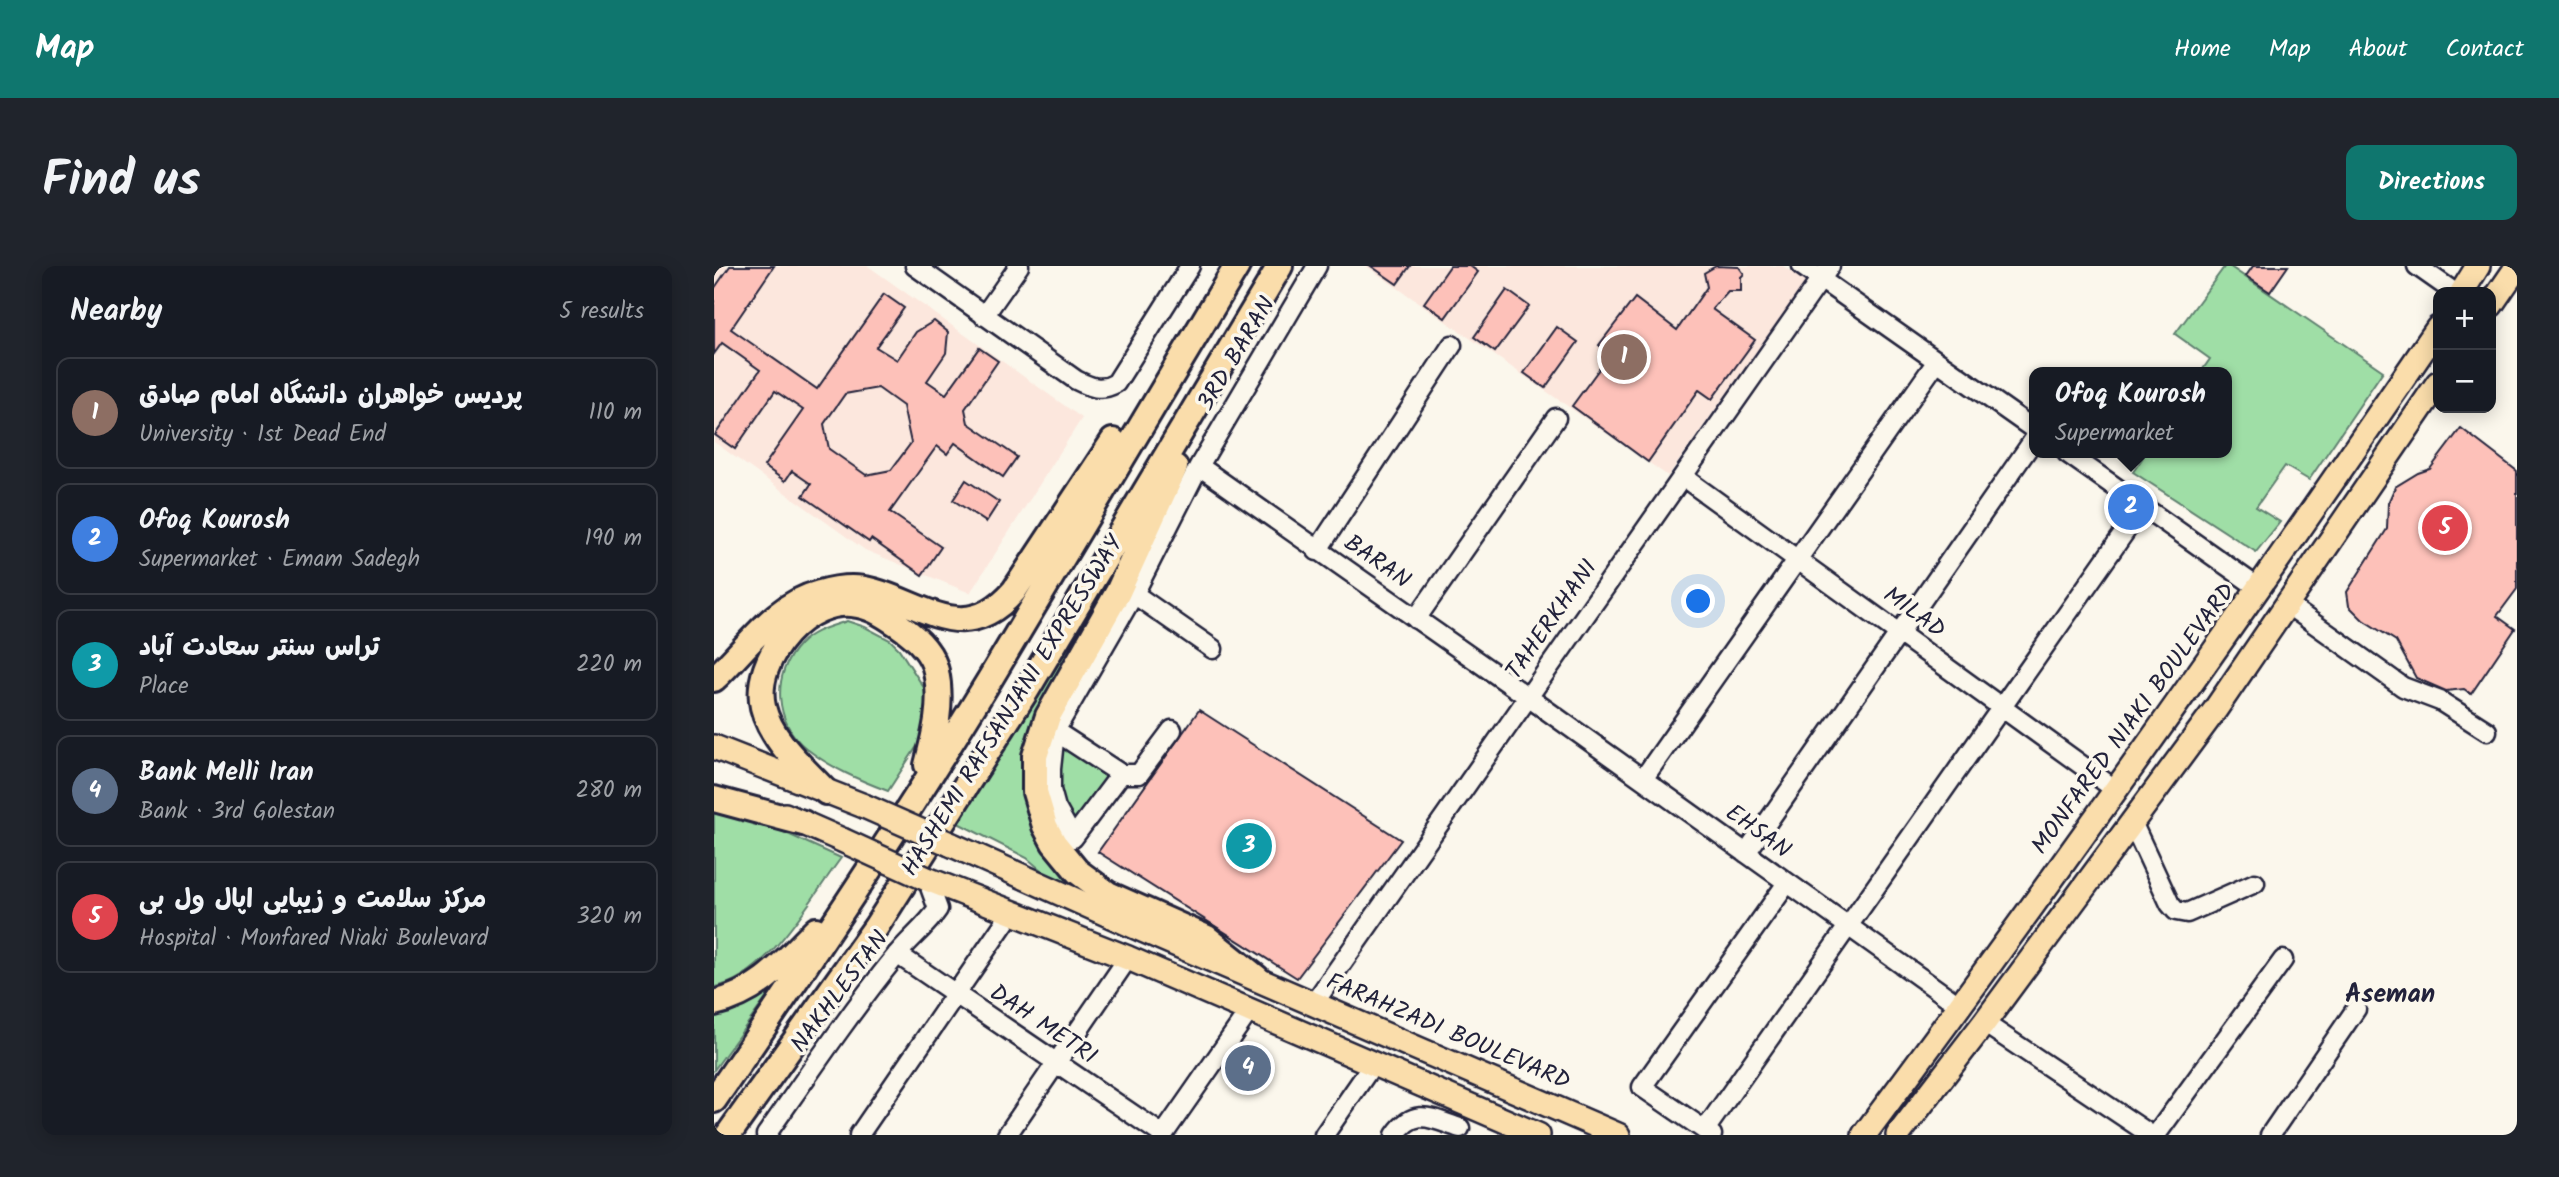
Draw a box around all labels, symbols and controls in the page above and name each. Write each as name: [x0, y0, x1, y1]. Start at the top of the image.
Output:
text: Map: [35, 23, 95, 76]
text: Home: [2174, 30, 2231, 69]
text: Map: [2269, 30, 2311, 69]
text: About: [2349, 30, 2407, 69]
text: Contact: [2445, 30, 2524, 69]
text: Find us: [42, 143, 200, 221]
button: Directions: [2346, 145, 2517, 220]
map controls: [2433, 287, 2496, 413]
button: +: [2433, 287, 2496, 350]
text: Nearby: [70, 288, 162, 336]
street label: 3RD BARAN: [1187, 289, 1287, 419]
text: 5 results: [559, 294, 644, 330]
pin: 1: [1601, 331, 1647, 383]
button: −: [2433, 350, 2496, 413]
popup: [2029, 367, 2232, 458]
text: Ofoq Kourosh: [2055, 374, 2206, 416]
text: پردیس خواهران دانشگاه امام صادق: [139, 375, 522, 417]
text: 1: [92, 395, 98, 431]
text: 110 m: [589, 395, 642, 431]
text: Supermarket: [2055, 416, 2174, 452]
text: University · 1st Dead End: [139, 417, 386, 453]
pin: 2: [2108, 481, 2154, 533]
text: Ofoq Kourosh: [139, 500, 290, 542]
pin: 5: [2422, 502, 2468, 554]
text: 2: [88, 521, 102, 557]
text: 190 m: [585, 521, 642, 557]
street label: BARAN: [1335, 525, 1419, 599]
street label: HASHEMI RAFSANJANI EXPRESSWAY: [891, 527, 1135, 884]
text: Supermarket · Emam Sadegh: [139, 542, 420, 578]
street label: TAHERKHANI: [1496, 551, 1608, 689]
street label: MONFARED NIAKI BOULEVARD: [2022, 575, 2246, 863]
street label: MILAD: [1874, 577, 1954, 649]
your location: [1681, 584, 1715, 618]
text: تراس سنتر سعادت آباد: [139, 627, 379, 669]
text: 3: [89, 647, 101, 683]
text: 220 m: [576, 647, 642, 683]
text: Place: [139, 669, 189, 705]
text: Bank Melli Iran: [139, 752, 314, 794]
text: 4: [89, 773, 101, 809]
text: 280 m: [576, 773, 642, 809]
text: Bank · 3rd Golestan: [139, 794, 335, 830]
street label: EHSAN: [1717, 795, 1799, 869]
pin: 3: [1226, 820, 1272, 872]
text: مرکز سلامت و زیبایی اپال ول بی: [139, 879, 486, 921]
text: 5: [89, 899, 101, 935]
text: 320 m: [576, 899, 642, 935]
text: Hospital · Monfared Niaki Boulevard: [139, 921, 488, 957]
street label: NAKHLESTAN: [781, 922, 899, 1062]
street label: FARAHZADI BOULEVARD: [1320, 963, 1576, 1101]
street label: DAH METRI: [981, 974, 1105, 1076]
district label: Aseman: [2345, 974, 2435, 1016]
pin: 4: [1225, 1042, 1271, 1094]

